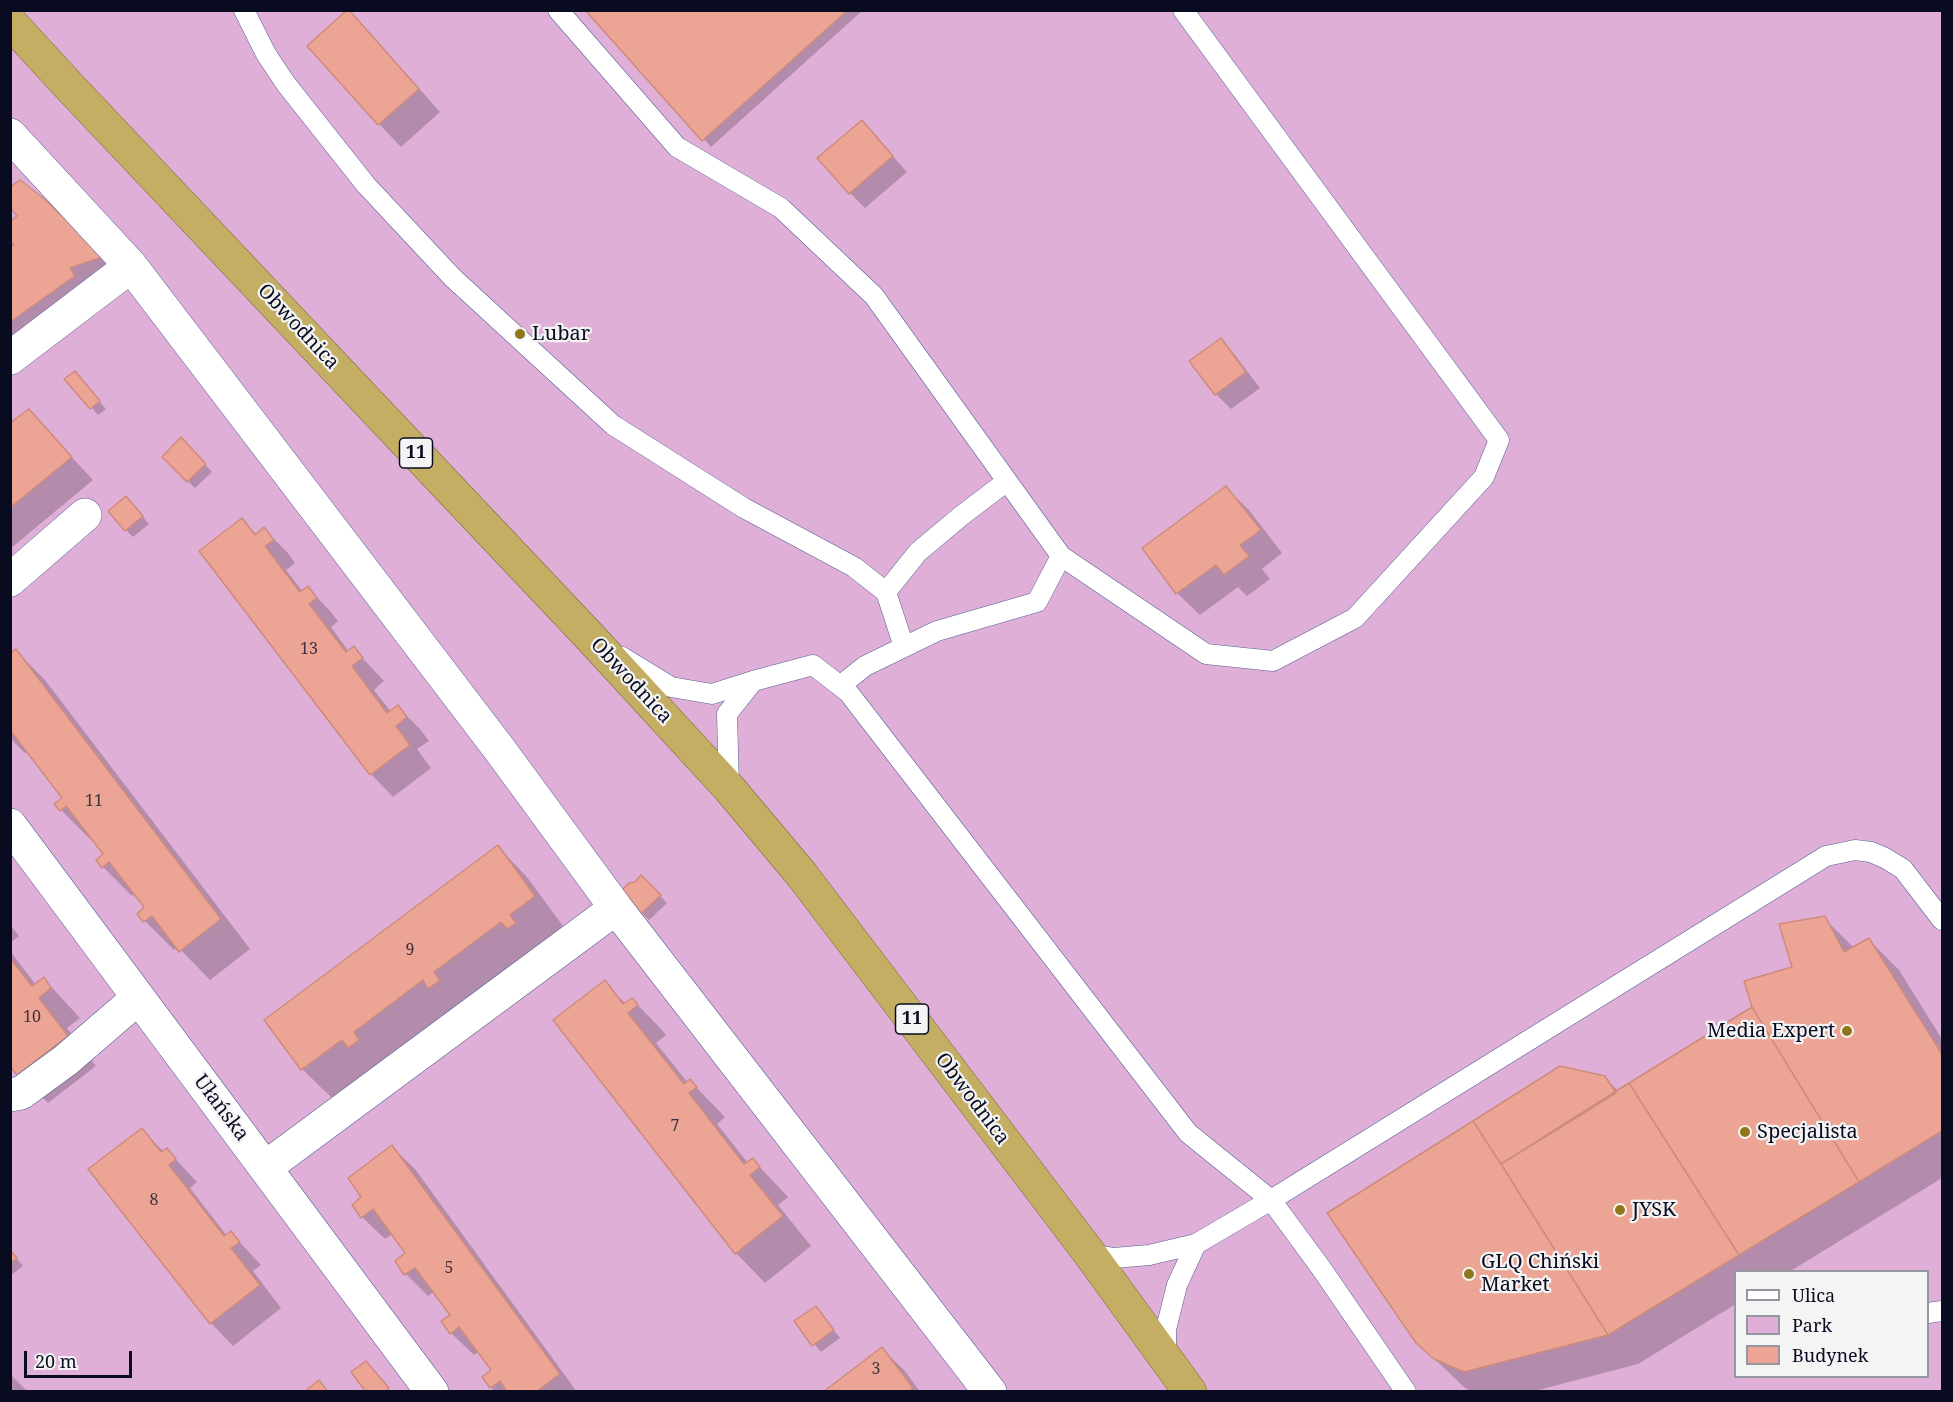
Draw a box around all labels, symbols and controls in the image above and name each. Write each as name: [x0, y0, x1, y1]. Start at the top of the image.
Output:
street label: Obwodnica: [252, 279, 344, 375]
place label: Lubar: [532, 322, 590, 346]
marker: Lubar: [513, 327, 527, 341]
road number: 11: [400, 438, 432, 468]
street label: Obwodnica: [585, 633, 677, 729]
house number: 13: [300, 639, 318, 659]
house number: 11: [85, 791, 103, 811]
house number: 9: [406, 940, 414, 960]
road number: 11: [896, 1004, 928, 1034]
house number: 10: [23, 1007, 41, 1027]
place label: Media Expert: [1707, 1019, 1835, 1043]
marker: Media Expert: [1840, 1024, 1854, 1038]
street label: Obwodnica: [930, 1048, 1014, 1150]
street label: Ułańska: [188, 1070, 254, 1146]
house number: 7: [671, 1116, 679, 1136]
place label: Specjalista: [1757, 1120, 1858, 1144]
marker: Specjalista: [1738, 1125, 1752, 1139]
house number: 8: [150, 1190, 158, 1210]
place label: JYSK: [1632, 1198, 1676, 1222]
marker: JYSK: [1613, 1203, 1627, 1217]
place label: GLQ Chiński Market: [1481, 1250, 1599, 1297]
house number: 5: [445, 1258, 453, 1278]
marker: GLQ Chiński Market: [1462, 1267, 1476, 1281]
legend: [1734, 1270, 1929, 1378]
text: Ulica: [1792, 1283, 1835, 1307]
text: Park: [1792, 1313, 1832, 1337]
scale bar: [27, 1339, 135, 1377]
text: Budynek: [1792, 1343, 1868, 1367]
text: 20 m: [35, 1349, 77, 1373]
house number: 3: [872, 1359, 880, 1379]

